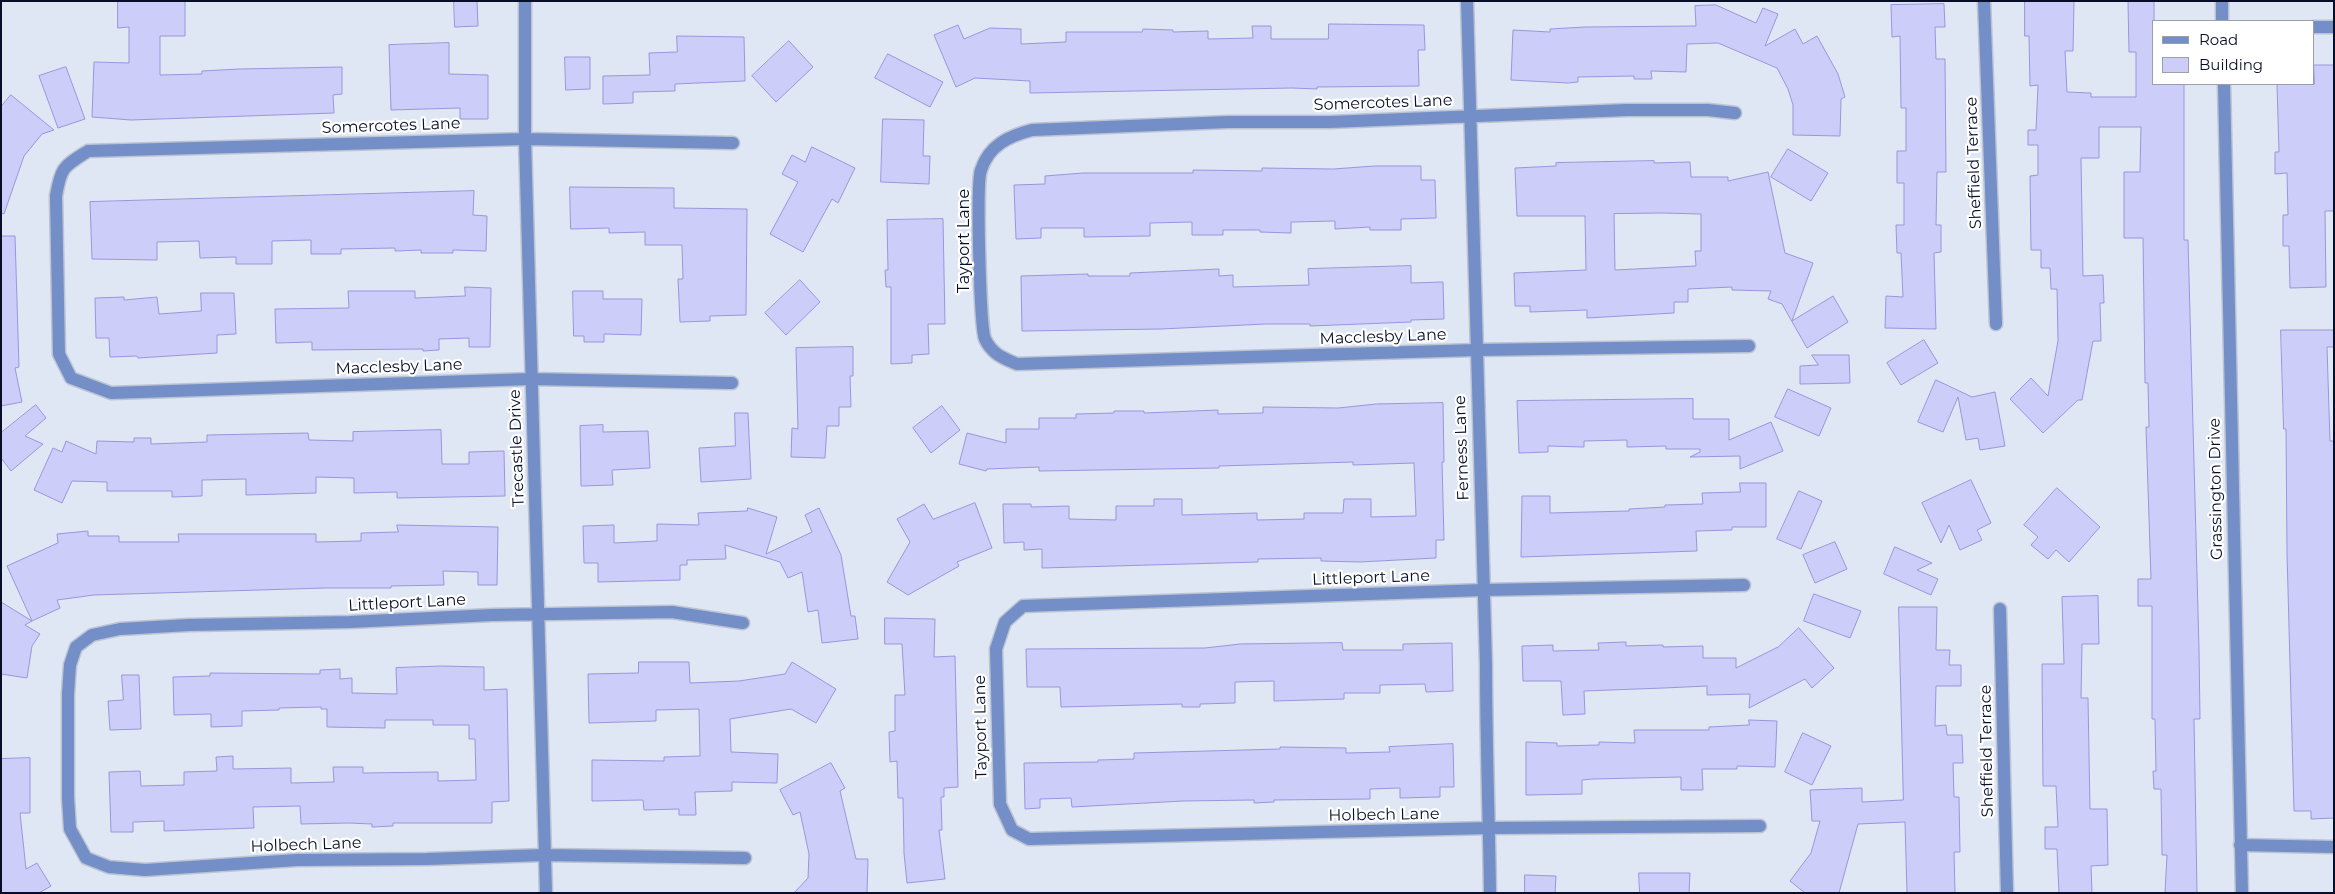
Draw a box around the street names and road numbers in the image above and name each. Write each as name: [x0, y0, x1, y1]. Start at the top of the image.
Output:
street label: Somercotes Lane: [1313, 91, 1453, 115]
street label: Sheffield Terrace: [1962, 96, 1986, 230]
street label: Somercotes Lane: [321, 114, 461, 138]
street label: Tayport Lane: [954, 189, 974, 293]
street label: Macclesby Lane: [1319, 325, 1447, 349]
street label: Macclesby Lane: [335, 355, 463, 379]
street label: Trecastle Drive: [505, 389, 529, 507]
street label: Ferness Lane: [1451, 395, 1473, 501]
street label: Grassington Drive: [2205, 418, 2227, 560]
street label: Littleport Lane: [1312, 566, 1430, 590]
street label: Littleport Lane: [348, 590, 466, 616]
street label: Tayport Lane: [970, 675, 992, 779]
street label: Sheffield Terrace: [1976, 685, 1998, 817]
street label: Holbech Lane: [1328, 804, 1440, 826]
street label: Holbech Lane: [250, 833, 362, 857]

